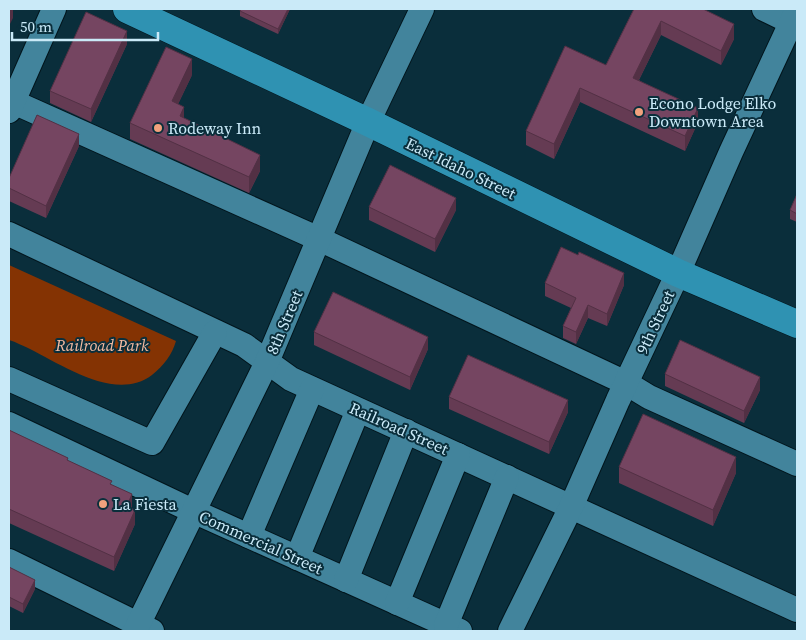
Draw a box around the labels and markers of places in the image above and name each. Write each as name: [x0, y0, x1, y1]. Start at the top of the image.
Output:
place label: Econo Lodge Elko Downtown Area: [649, 92, 777, 132]
marker: Econo Lodge Elko Downtown Area: [633, 106, 645, 118]
place label: Rodeway Inn: [168, 117, 262, 139]
marker: Rodeway Inn: [152, 122, 164, 134]
place label: La Fiesta: [113, 493, 178, 515]
marker: La Fiesta: [97, 498, 109, 510]

